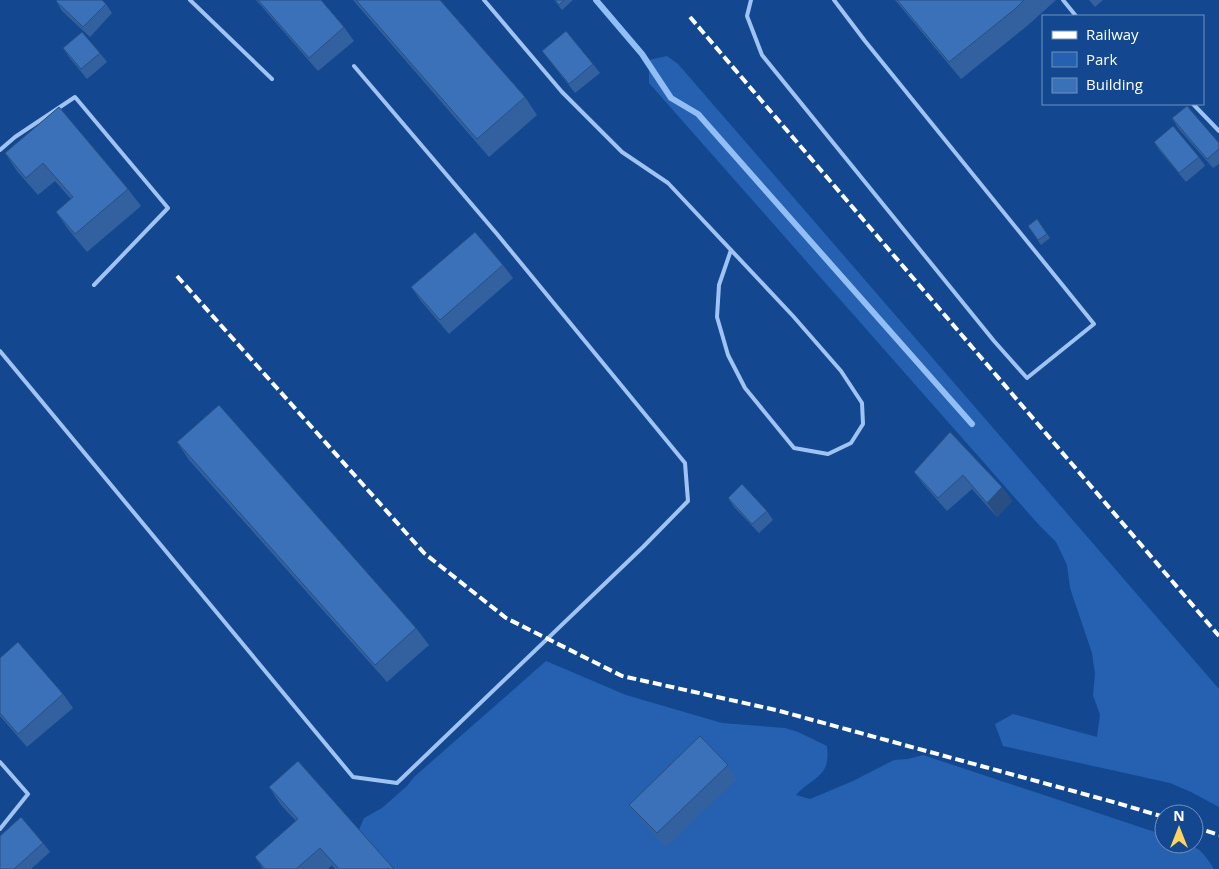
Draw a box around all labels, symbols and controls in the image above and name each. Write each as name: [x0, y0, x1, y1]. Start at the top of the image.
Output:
legend: [1042, 15, 1204, 105]
text: Railway: [1086, 24, 1139, 44]
text: Park: [1086, 49, 1117, 69]
text: Building: [1086, 74, 1143, 94]
north arrow: [1154, 804, 1204, 854]
text: N: [1173, 806, 1185, 825]

